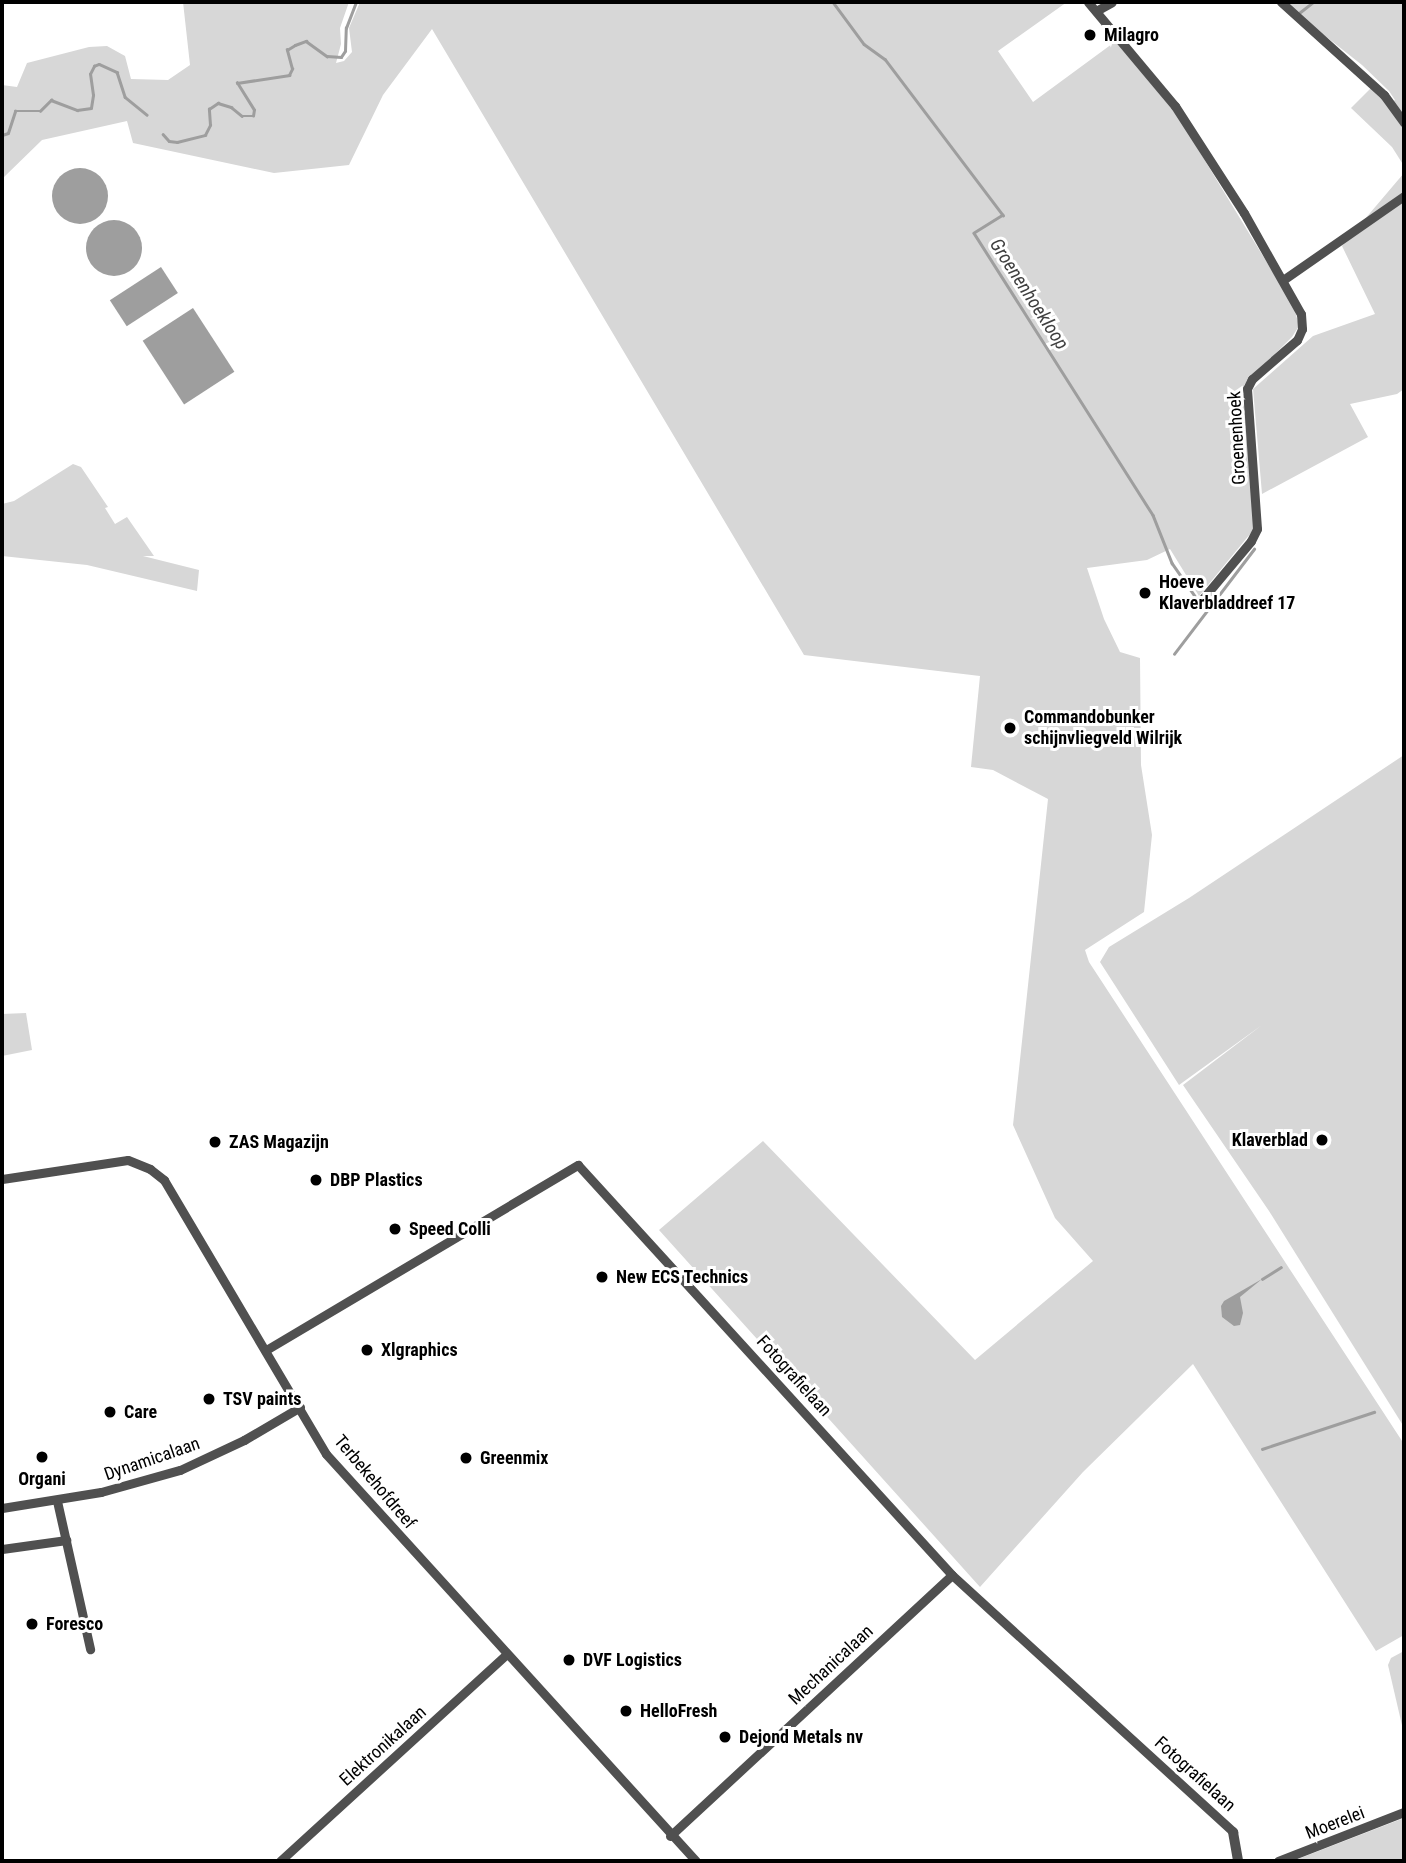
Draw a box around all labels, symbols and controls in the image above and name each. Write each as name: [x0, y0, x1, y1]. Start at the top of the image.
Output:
place label: Milagro: [1104, 24, 1159, 46]
marker: Milagro: [1082, 27, 1098, 43]
water label: Groenenhoekloop: [985, 234, 1073, 354]
street label: Groenenhoek: [1224, 391, 1250, 485]
place label: Hoeve Klaverbladdreef 17: [1159, 572, 1295, 614]
marker: Hoeve Klaverbladdreef 17: [1137, 585, 1153, 601]
place label: Commandobunker schijnvliegveld Wilrijk: [1024, 707, 1182, 750]
marker: Commandobunker schijnvliegveld Wilrijk: [1002, 720, 1018, 736]
place label: Klaverblad: [1232, 1129, 1308, 1151]
place label: ZAS Magazijn: [229, 1131, 329, 1153]
marker: Klaverblad: [1314, 1132, 1330, 1148]
marker: ZAS Magazijn: [207, 1134, 223, 1150]
place label: DBP Plastics: [330, 1169, 423, 1191]
marker: DBP Plastics: [308, 1172, 324, 1188]
place label: Speed Colli: [409, 1218, 491, 1240]
marker: Speed Colli: [387, 1221, 403, 1237]
place label: New ECS Technics: [616, 1266, 749, 1288]
marker: New ECS Technics: [594, 1269, 610, 1285]
street label: Fotografielaan: [752, 1331, 836, 1421]
place label: Xlgraphics: [381, 1339, 458, 1361]
marker: Xlgraphics: [359, 1342, 375, 1358]
place label: TSV paints: [223, 1388, 301, 1410]
marker: TSV paints: [201, 1391, 217, 1407]
place label: Care: [124, 1401, 157, 1423]
marker: Care: [102, 1404, 118, 1420]
street label: Terbekehofdreef: [329, 1431, 421, 1533]
street label: Dynamicalaan: [101, 1433, 203, 1485]
place label: Greenmix: [480, 1447, 548, 1469]
marker: Organi: [34, 1449, 50, 1465]
marker: Greenmix: [458, 1450, 474, 1466]
place label: Organi: [18, 1468, 66, 1490]
place label: Foresco: [46, 1613, 103, 1635]
marker: Foresco: [24, 1616, 40, 1632]
street label: Mechanicalaan: [784, 1620, 878, 1710]
place label: DVF Logistics: [583, 1649, 682, 1671]
marker: DVF Logistics: [561, 1652, 577, 1668]
place label: HelloFresh: [640, 1700, 717, 1722]
street label: Elektronikalaan: [335, 1702, 431, 1790]
marker: HelloFresh: [618, 1703, 634, 1719]
place label: Dejond Metals nv: [739, 1726, 863, 1748]
marker: Dejond Metals nv: [717, 1729, 733, 1745]
street label: Fotografielaan: [1150, 1732, 1240, 1816]
street label: Moerelei: [1302, 1802, 1368, 1844]

